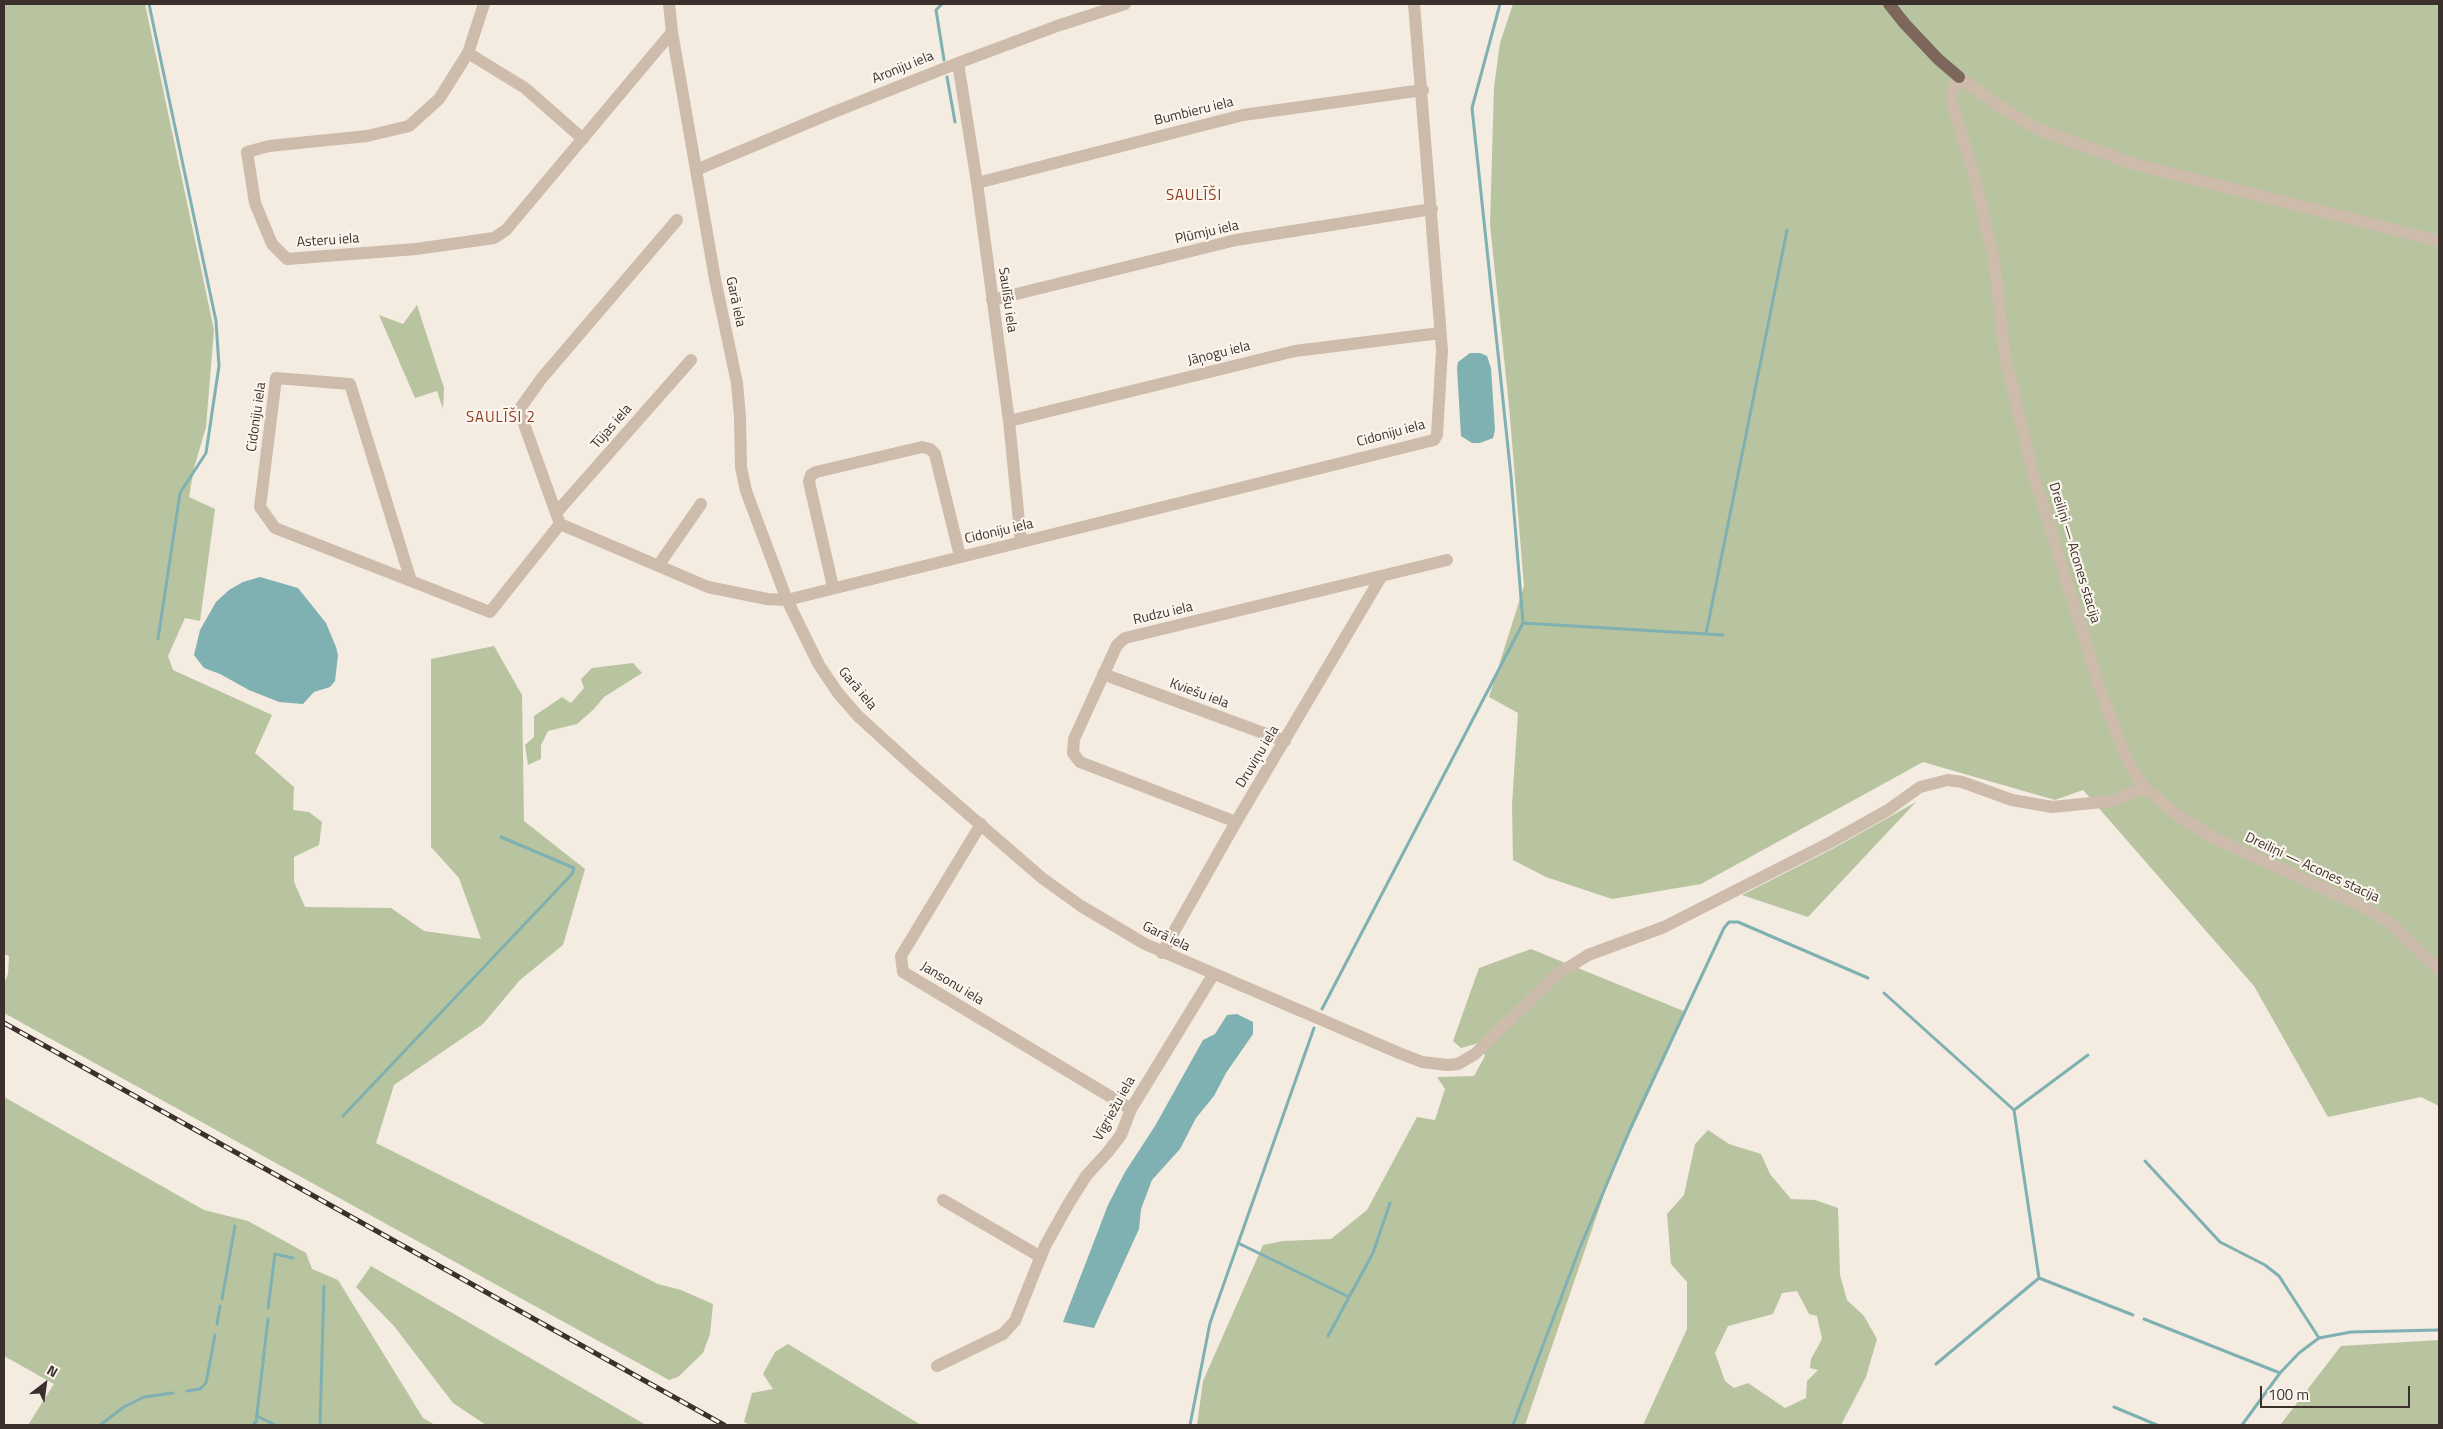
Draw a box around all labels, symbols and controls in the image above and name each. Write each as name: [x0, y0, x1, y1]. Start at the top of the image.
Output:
street label: Aroniju iela: [870, 48, 936, 88]
street label: Bumbieru iela: [1153, 94, 1235, 130]
district label: SAULĪŠI: [1165, 187, 1223, 205]
street label: Plūmju iela: [1174, 218, 1240, 248]
street label: Asteru iela: [296, 230, 360, 252]
street label: Saulīšu iela: [994, 266, 1020, 334]
street label: Garā iela: [721, 275, 749, 329]
street label: Jāņogu iela: [1186, 338, 1252, 370]
street label: Cidoniju iela: [244, 381, 270, 453]
street label: Tūjas iela: [588, 401, 636, 453]
district label: SAULĪŠI 2: [465, 409, 537, 427]
street label: Cidoniju iela: [1355, 417, 1427, 451]
street label: Dreiliņi — Acones stacija: [2045, 481, 2103, 625]
street label: Cidoniju iela: [963, 516, 1035, 548]
street label: Rudzu iela: [1132, 599, 1194, 629]
street label: Garā iela: [834, 664, 880, 714]
street label: Kviešu iela: [1167, 676, 1231, 712]
street label: Druviņu iela: [1233, 723, 1283, 791]
street label: Dreiliņi — Acones stacija: [2242, 829, 2382, 907]
street label: Garā iela: [1139, 918, 1193, 956]
street label: Jansonu iela: [917, 959, 987, 1009]
street label: Vīgriežu iela: [1090, 1074, 1140, 1144]
north arrow: [20, 1359, 70, 1409]
text: N: [43, 1359, 62, 1382]
scale bar: [2263, 1376, 2413, 1408]
text: 100 m: [2268, 1383, 2309, 1406]

